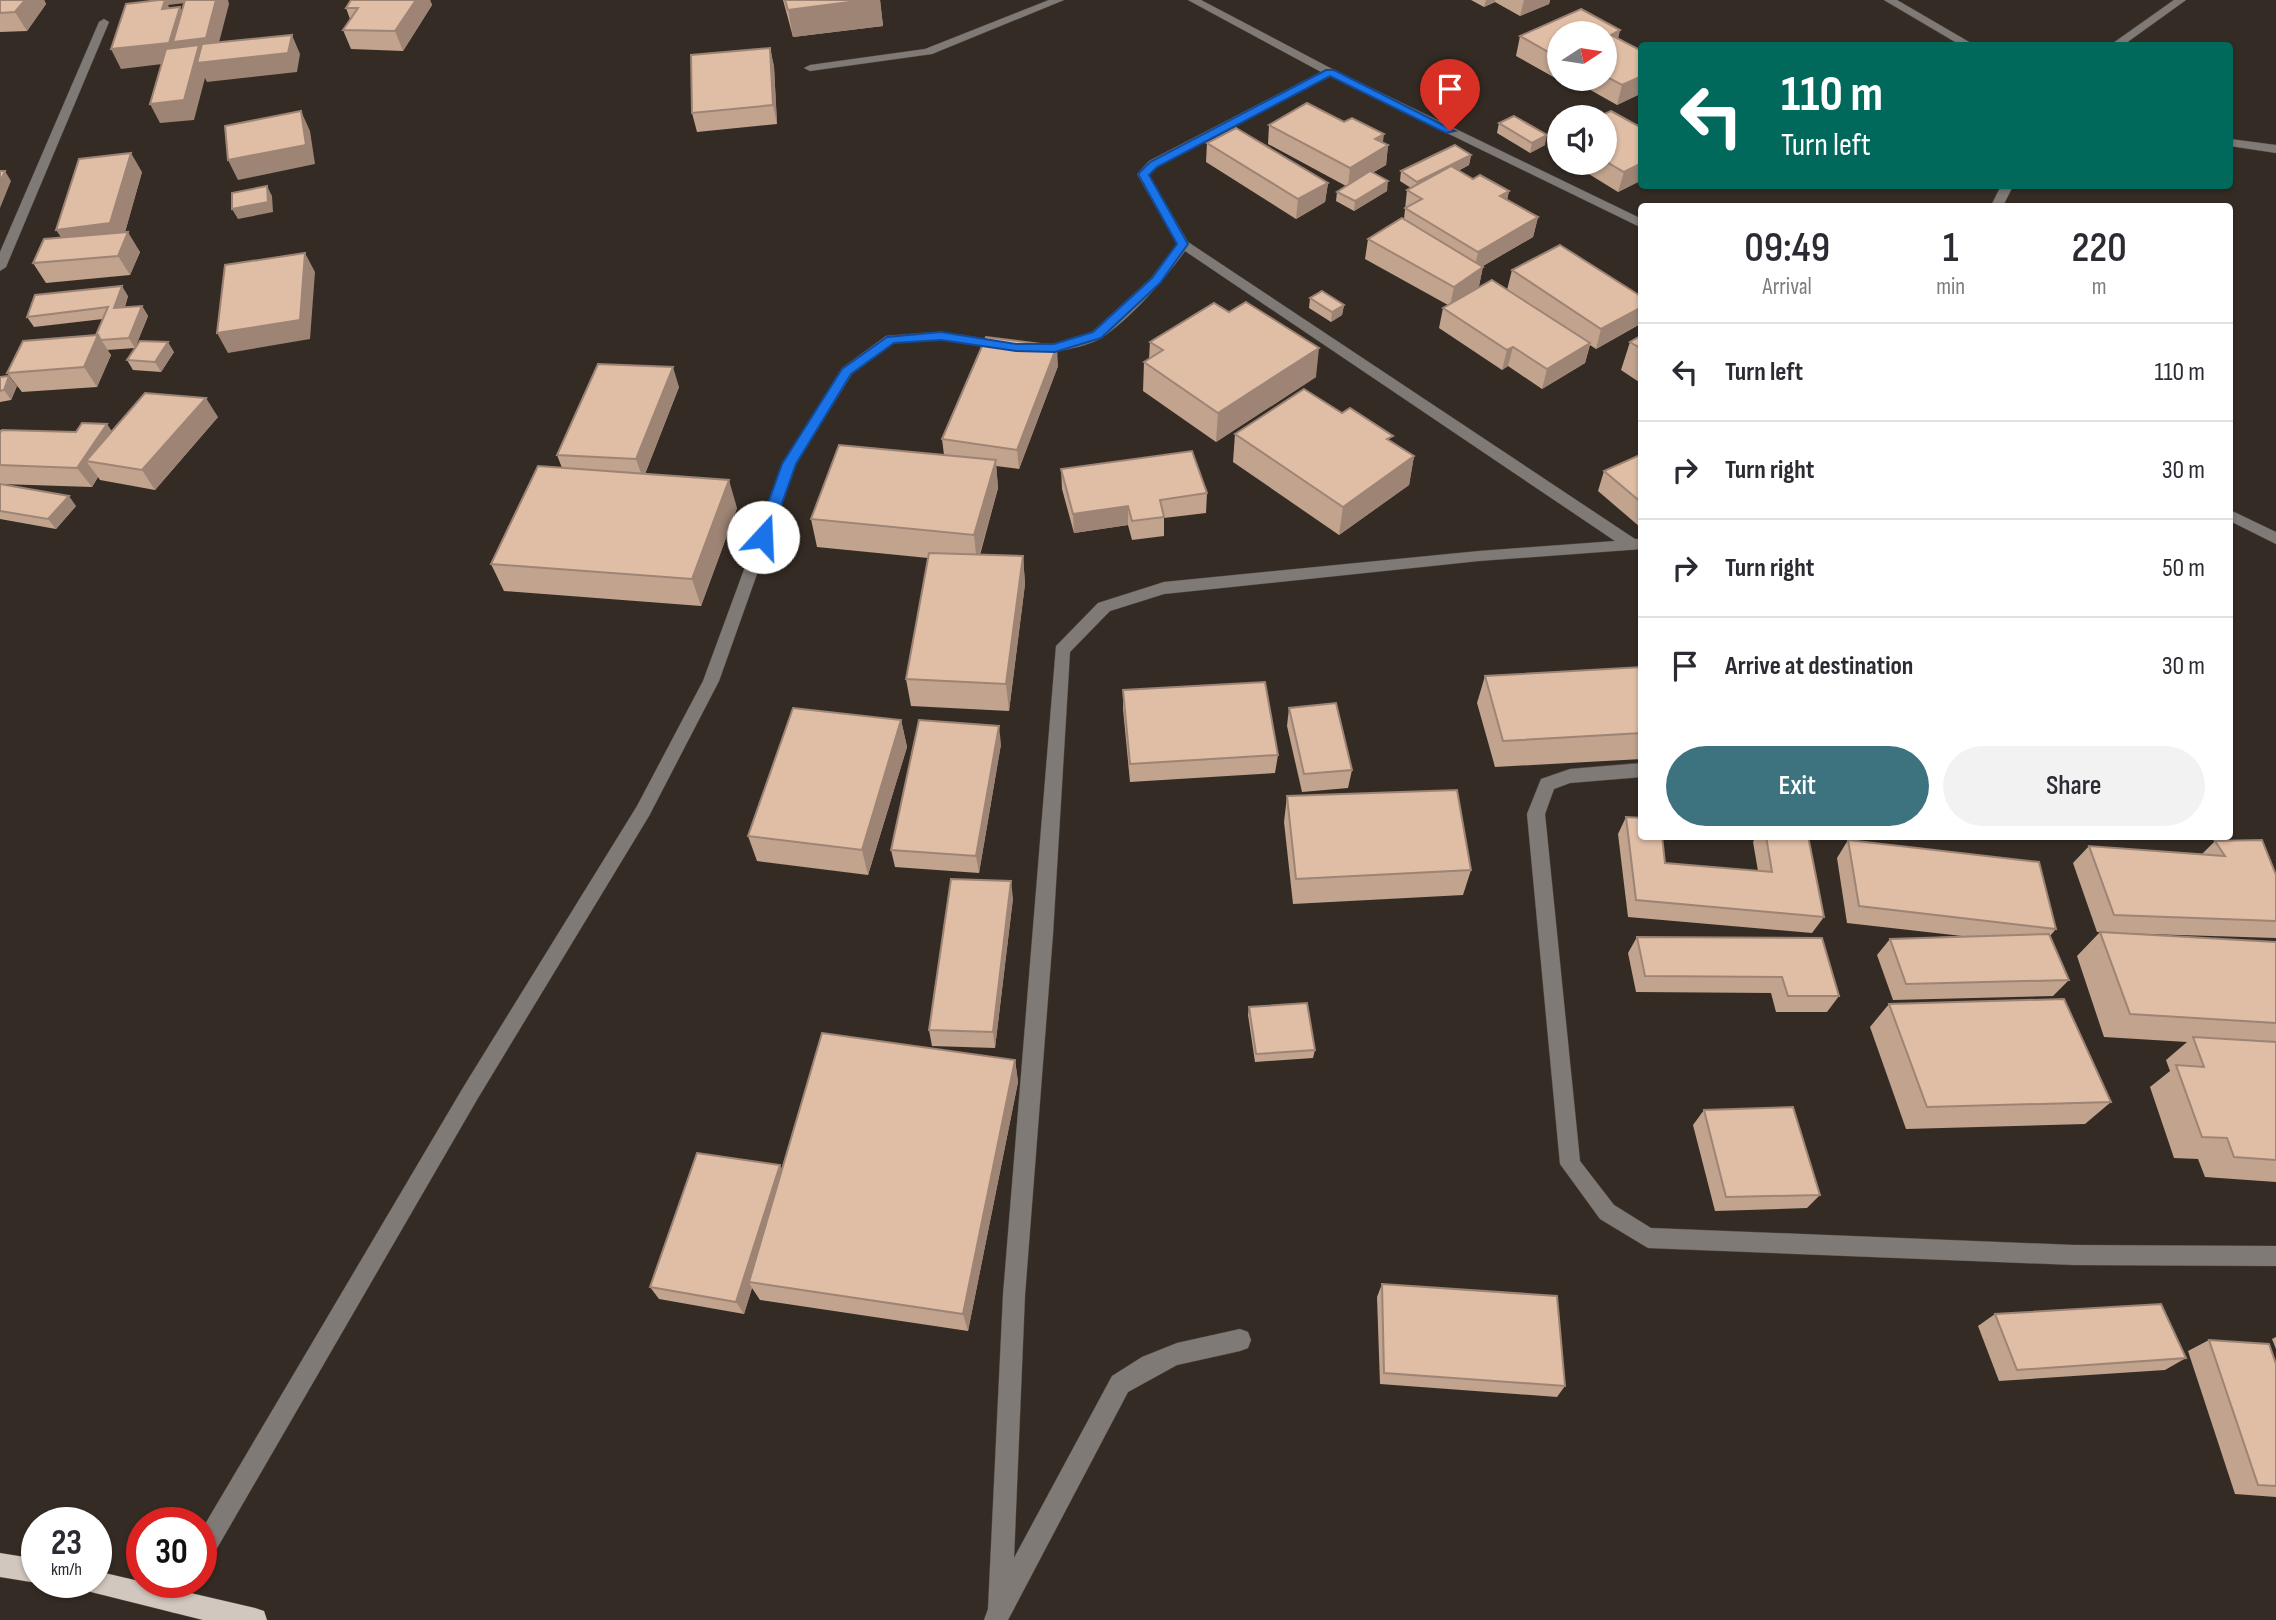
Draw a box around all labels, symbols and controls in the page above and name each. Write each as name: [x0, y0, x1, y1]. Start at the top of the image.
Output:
north arrow: [1547, 21, 1617, 91]
map controls: [1547, 21, 1617, 175]
pin: [1420, 59, 1480, 131]
text: 110 m: [1781, 66, 1883, 125]
icon: arrive: [1431, 70, 1469, 108]
icon: left: [1666, 70, 1757, 161]
button: sound: [1547, 105, 1617, 175]
text: Turn left: [1781, 126, 1871, 165]
text: 09:49: [1744, 223, 1830, 274]
text: 1: [1943, 223, 1959, 274]
text: 220: [2071, 223, 2127, 274]
text: Arrival: [1762, 273, 1812, 301]
text: min: [1936, 273, 1965, 301]
text: m: [2092, 273, 2106, 301]
icon: left: [1666, 353, 1704, 391]
text: Turn left: [1725, 357, 1803, 388]
text: 110 m: [2154, 357, 2205, 388]
icon: right: [1666, 451, 1704, 489]
text: Turn right: [1725, 455, 1814, 486]
text: 30 m: [2162, 455, 2205, 486]
position arrow: [726, 500, 800, 574]
icon: right: [1666, 549, 1704, 587]
text: Turn right: [1725, 553, 1814, 584]
text: 50 m: [2162, 553, 2205, 584]
icon: arrive: [1666, 647, 1704, 685]
text: Arrive at destination: [1725, 651, 1913, 682]
text: 30 m: [2162, 651, 2205, 682]
button: Exit: [1666, 746, 1929, 826]
button: Share: [1943, 746, 2205, 826]
speed limit sign: 30: [126, 1507, 217, 1598]
text: 23: [51, 1522, 82, 1565]
text: km/h: [51, 1559, 82, 1580]

